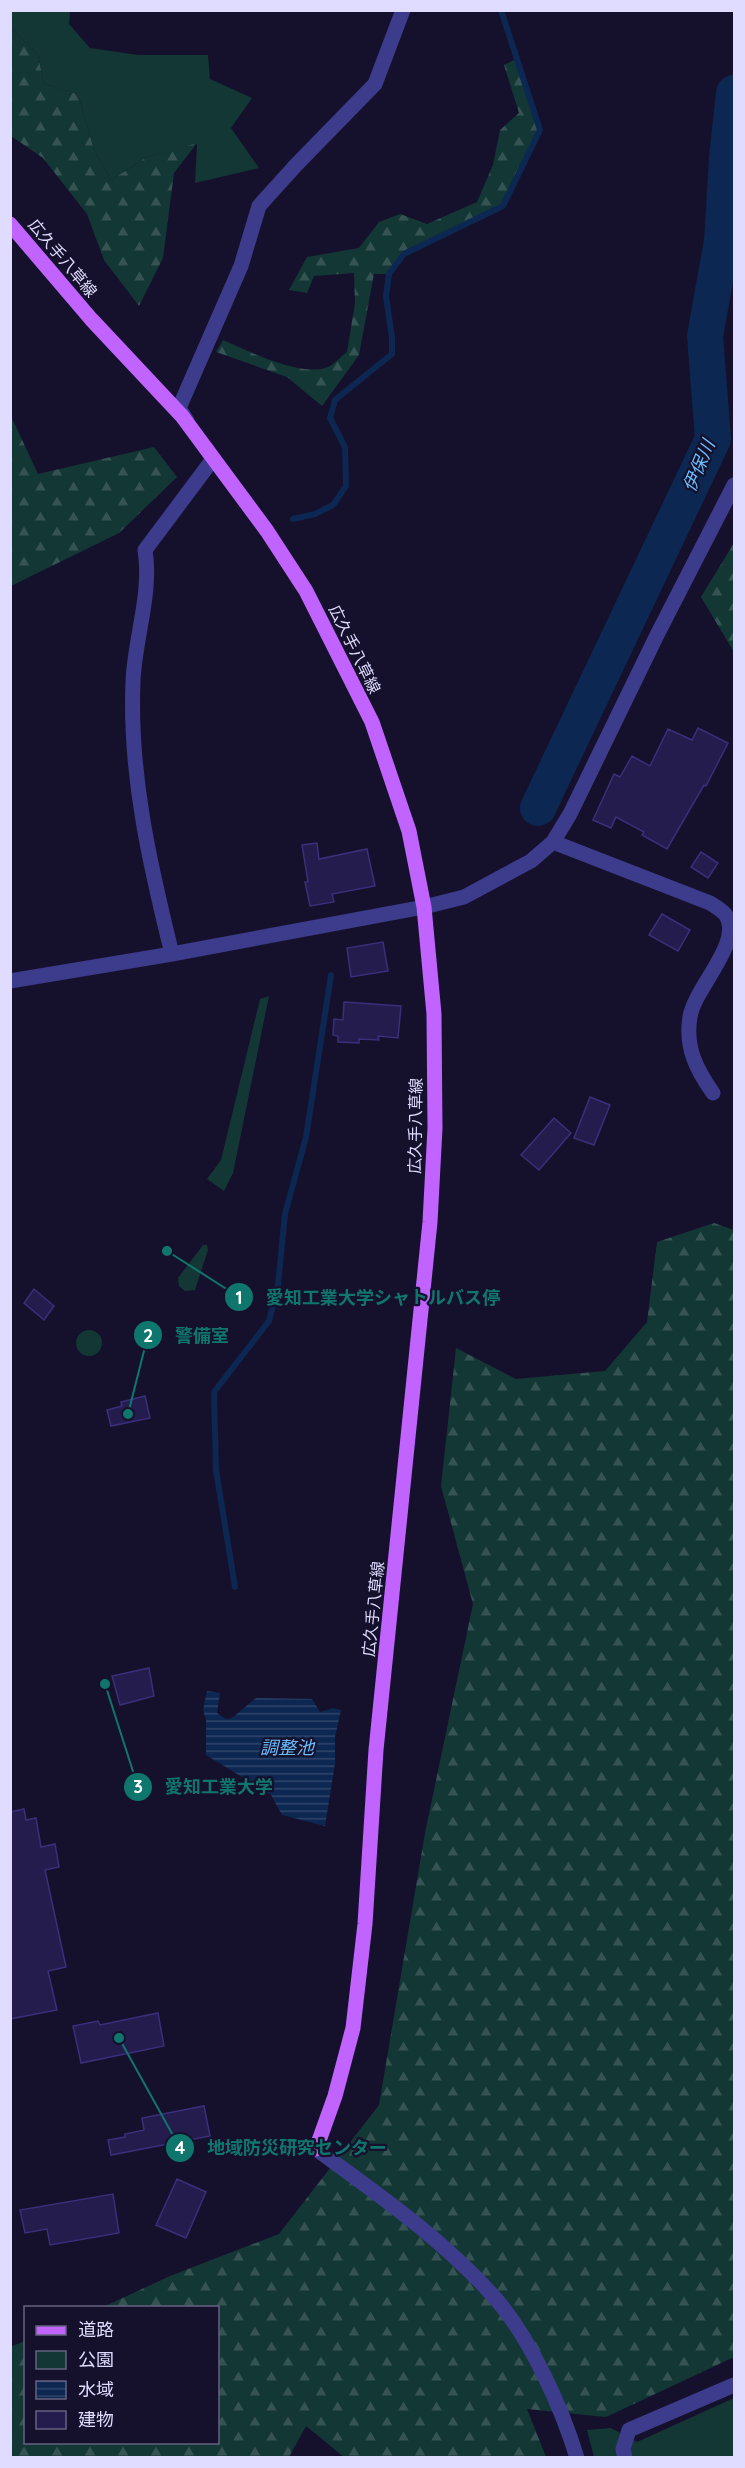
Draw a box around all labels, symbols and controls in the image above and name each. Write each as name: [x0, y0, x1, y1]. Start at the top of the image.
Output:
street label: 広久手八草線: [24, 215, 102, 301]
water label: 伊保川: [677, 435, 720, 495]
street label: 広久手八草線: [325, 601, 385, 697]
street label: 広久手八草線: [404, 1078, 426, 1174]
callout: 愛知工業大学シャトルバス停: [224, 1279, 512, 1315]
text: 1: [235, 1286, 243, 1309]
text: 愛知工業大学シャトルバス停: [266, 1286, 500, 1309]
callout: 警備室: [133, 1317, 241, 1353]
text: 2: [143, 1324, 153, 1347]
text: 警備室: [175, 1324, 229, 1347]
street label: 広久手八草線: [358, 1560, 388, 1658]
water label: 調整池: [260, 1736, 316, 1759]
callout: 愛知工業大学: [123, 1769, 285, 1805]
text: 3: [133, 1775, 143, 1798]
text: 愛知工業大学: [165, 1775, 273, 1798]
callout: 地域防災研究センター: [165, 2130, 399, 2166]
text: 4: [175, 2136, 186, 2159]
text: 地域防災研究センター: [207, 2136, 387, 2159]
legend: [24, 2306, 219, 2444]
text: 道路: [78, 2318, 114, 2341]
text: 公園: [78, 2348, 114, 2371]
text: 水域: [78, 2378, 114, 2401]
text: 建物: [78, 2408, 114, 2431]

